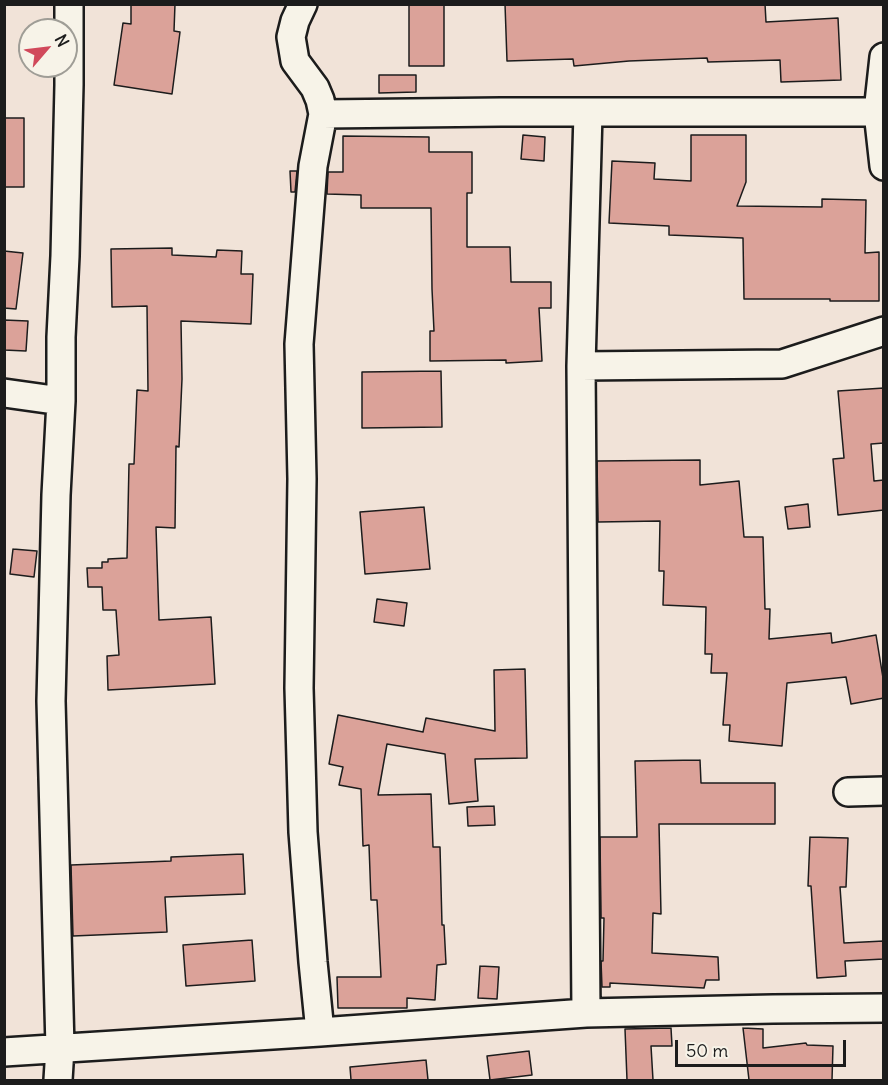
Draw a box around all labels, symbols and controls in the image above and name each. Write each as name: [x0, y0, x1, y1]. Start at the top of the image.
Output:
north arrow: [18, 18, 78, 78]
text: N: [51, 31, 74, 50]
scale bar: [678, 1028, 849, 1066]
text: 50 m: [686, 1039, 728, 1062]

